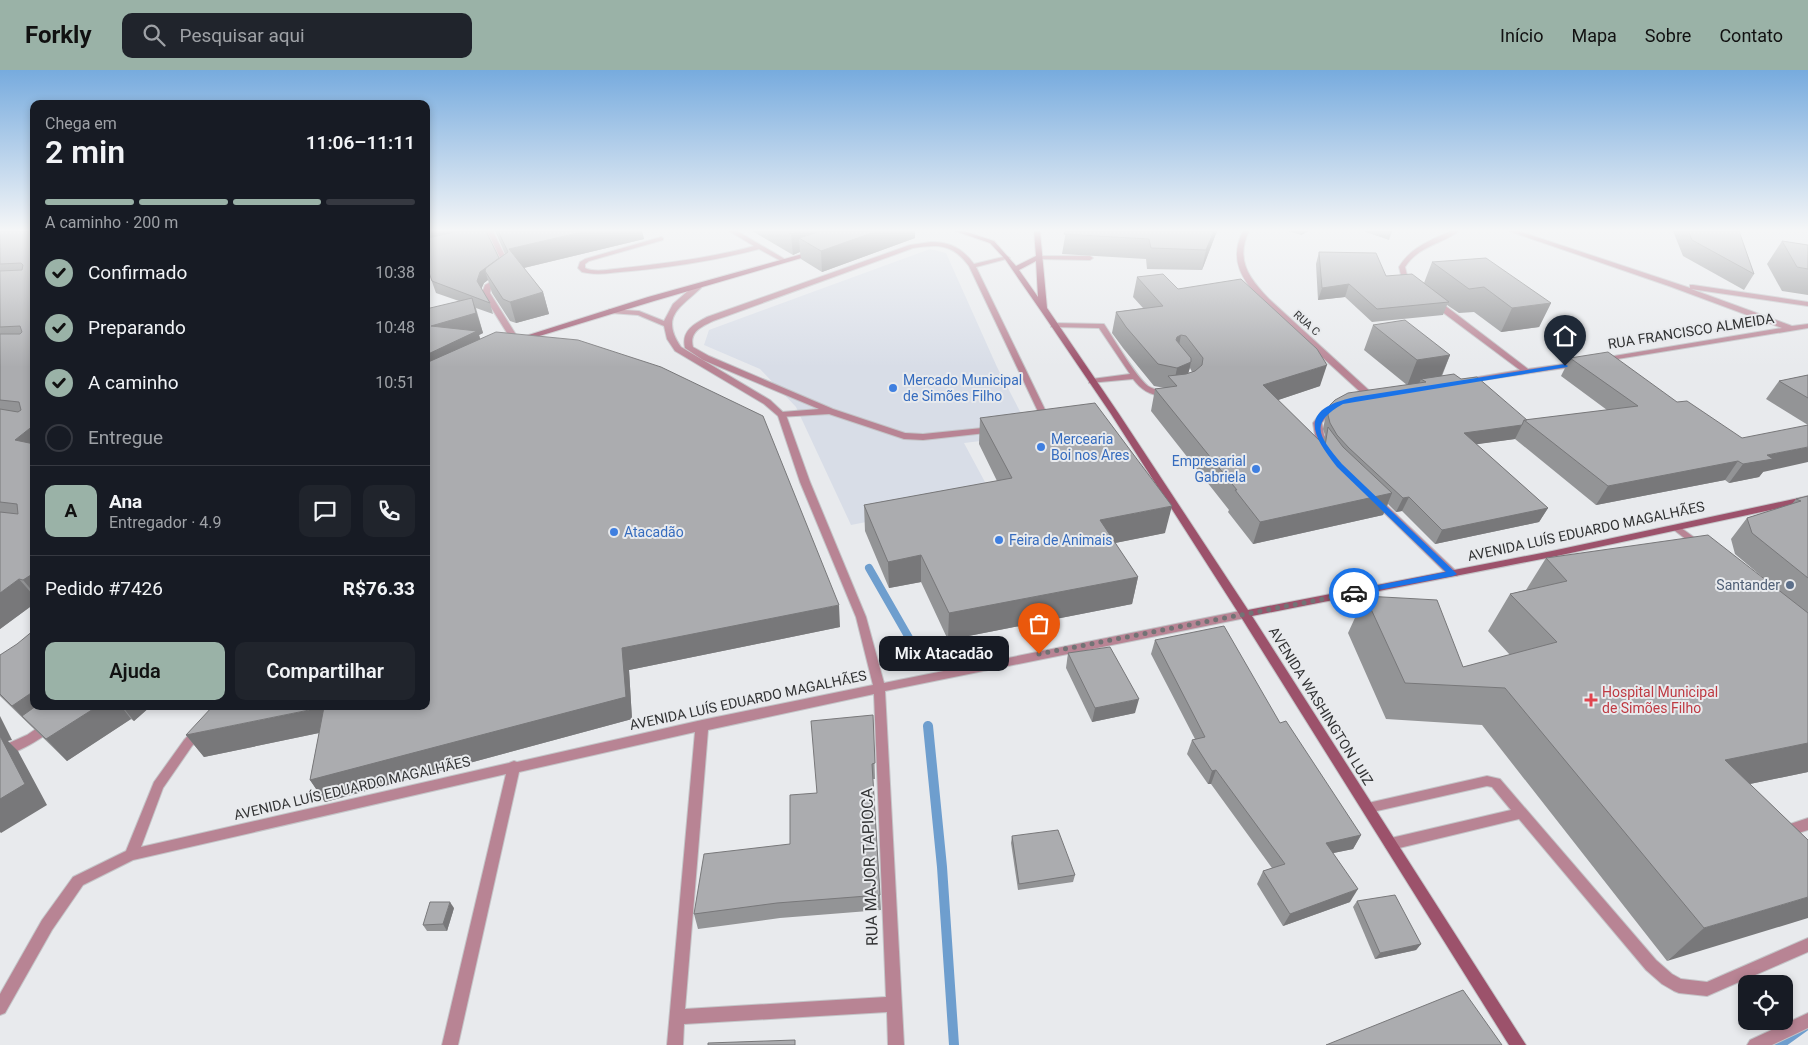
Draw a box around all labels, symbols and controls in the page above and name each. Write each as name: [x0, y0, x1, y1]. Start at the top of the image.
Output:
search box: [122, 13, 472, 58]
text: Forkly: [25, 21, 92, 49]
icon: search: [140, 21, 168, 49]
text: Pesquisar aqui: [180, 24, 305, 47]
text: Início: [1500, 25, 1543, 46]
text: Mapa: [1571, 25, 1617, 46]
text: Sobre: [1645, 25, 1691, 46]
text: Contato: [1719, 25, 1783, 46]
text: Chega em: [45, 114, 117, 133]
text: 11:06–11:11: [306, 131, 415, 154]
text: 2 min: [45, 133, 125, 171]
text: A caminho · 200 m: [45, 213, 178, 232]
icon: check: [45, 259, 73, 287]
text: Confirmado: [88, 261, 187, 284]
text: 10:38: [375, 263, 415, 282]
street label: RUA C: [1291, 308, 1322, 339]
street label: RUA FRANCISCO ALMEIDA: [1607, 310, 1775, 352]
icon: check: [45, 314, 73, 342]
pin: [1544, 315, 1586, 366]
text: Preparando: [88, 316, 186, 339]
text: 10:48: [375, 318, 415, 337]
icon: home: [1551, 322, 1579, 350]
icon: check: [45, 369, 73, 397]
text: A caminho: [88, 371, 178, 394]
place label: Mercado Municipal de Simões Filho: [903, 372, 1022, 404]
text: 10:51: [375, 373, 415, 392]
marker: Mercado Municipal de Simões Filho: [887, 382, 899, 394]
text: Entregue: [88, 426, 163, 449]
place label: Mercearia Boi nos Ares: [1051, 431, 1129, 463]
marker: Mercearia Boi nos Ares: [1035, 441, 1047, 453]
place label: Empresarial Gabriela: [1172, 453, 1246, 485]
marker: Empresarial Gabriela: [1250, 463, 1262, 475]
button: chat: [299, 485, 351, 537]
button: phone: [363, 485, 415, 537]
text: Ana: [109, 490, 142, 513]
street label: AVENIDA LUÍS EDUARDO MAGALHÃES: [1466, 497, 1706, 564]
text: A: [65, 499, 77, 522]
text: Entregador · 4.9: [109, 513, 222, 532]
place label: Atacadão: [624, 524, 684, 540]
marker: Atacadão: [608, 526, 620, 538]
place label: Feira de Animais: [1009, 532, 1113, 548]
marker: Feira de Animais: [993, 534, 1005, 546]
courier: [1329, 568, 1379, 618]
text: Pedido #7426: [45, 577, 163, 600]
text: R$76.33: [343, 577, 415, 600]
place label: Santander: [1716, 577, 1780, 593]
icon: car: [1340, 579, 1368, 607]
marker: Santander: [1784, 579, 1796, 591]
pin: [1018, 603, 1060, 654]
icon: bag: [1025, 610, 1053, 638]
street label: AVENIDA WASHINGTON LUIZ: [1266, 624, 1376, 788]
callout: Mix Atacadão: [879, 636, 1009, 672]
button: Ajuda: [45, 642, 225, 700]
button: Compartilhar: [235, 642, 415, 700]
text: Mix Atacadão: [895, 644, 993, 663]
street label: AVENIDA LUÍS EDUARDO MAGALHÃES: [628, 666, 868, 733]
place label: Hospital Municipal de Simões Filho: [1602, 684, 1718, 716]
marker: Hospital Municipal de Simões Filho: [1584, 693, 1598, 707]
street label: AVENIDA LUÍS EDUARDO MAGALHÃES: [232, 752, 472, 823]
street label: RUA MAJOR TAPIOCA: [857, 787, 882, 946]
map controls: [1738, 975, 1793, 1030]
button: locate: [1738, 975, 1793, 1030]

